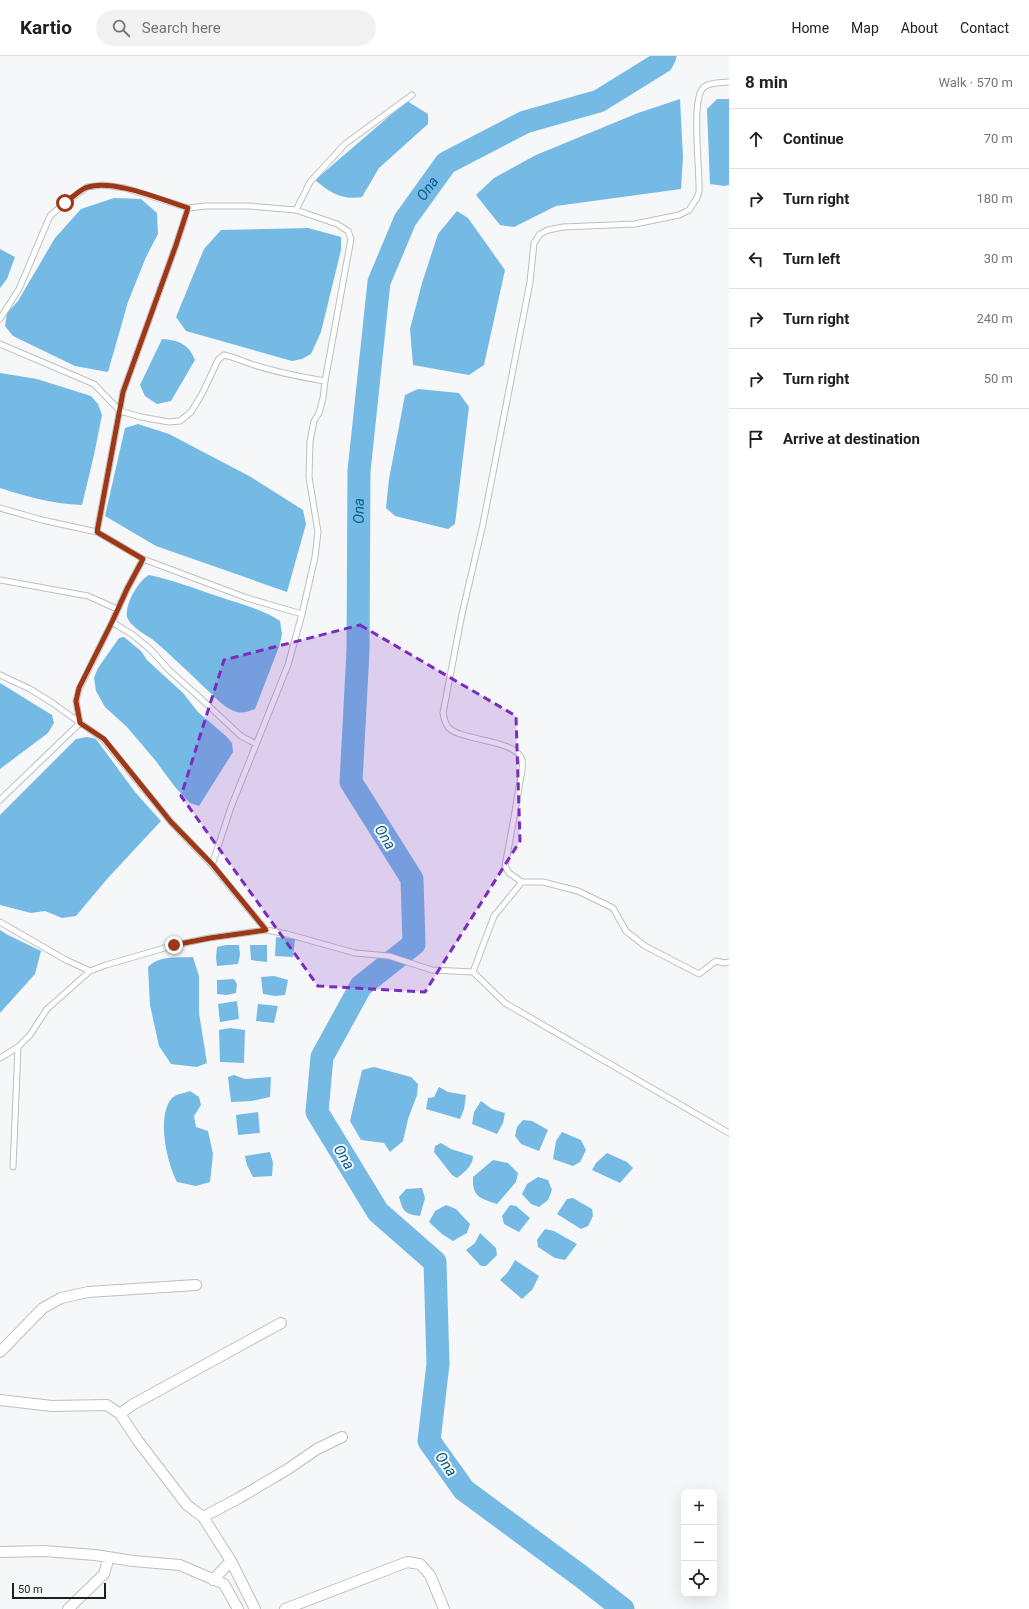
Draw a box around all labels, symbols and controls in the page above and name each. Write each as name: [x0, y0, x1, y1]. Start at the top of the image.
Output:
search box: [96, 10, 376, 46]
text: Kartio: [20, 16, 72, 39]
icon: search: [110, 17, 132, 39]
text: Search here: [142, 19, 221, 37]
text: Home: [791, 20, 829, 36]
text: Map: [851, 20, 879, 36]
text: About: [901, 20, 938, 36]
text: Contact: [960, 20, 1009, 36]
text: 8 min: [745, 72, 788, 92]
text: Walk · 570 m: [938, 75, 1013, 90]
icon: ahead: [745, 128, 767, 150]
text: Continue: [783, 130, 844, 148]
text: 70 m: [984, 131, 1013, 146]
water label: Ona: [413, 173, 443, 204]
icon: right: [745, 188, 767, 210]
text: Turn right: [783, 190, 849, 208]
text: 180 m: [976, 191, 1013, 206]
route start: [56, 194, 74, 212]
icon: left: [745, 248, 767, 270]
text: Turn left: [783, 250, 840, 268]
text: 30 m: [984, 251, 1013, 266]
icon: right: [745, 308, 767, 330]
text: Turn right: [783, 310, 849, 328]
text: 240 m: [976, 311, 1013, 326]
icon: right: [745, 368, 767, 390]
text: Turn right: [783, 370, 849, 388]
text: 50 m: [984, 371, 1013, 386]
icon: arrive: [745, 428, 767, 450]
text: Arrive at destination: [783, 430, 920, 448]
water label: Ona: [350, 498, 368, 524]
water label: Ona: [370, 821, 400, 853]
route end: [165, 936, 183, 954]
water label: Ona: [330, 1141, 358, 1173]
water label: Ona: [431, 1448, 461, 1480]
map controls: [681, 1489, 717, 1597]
button: +: [681, 1489, 717, 1525]
button: −: [681, 1525, 717, 1561]
button: locate: [681, 1561, 717, 1597]
scale bar: [12, 1581, 106, 1600]
text: 50 m: [18, 1583, 43, 1596]

